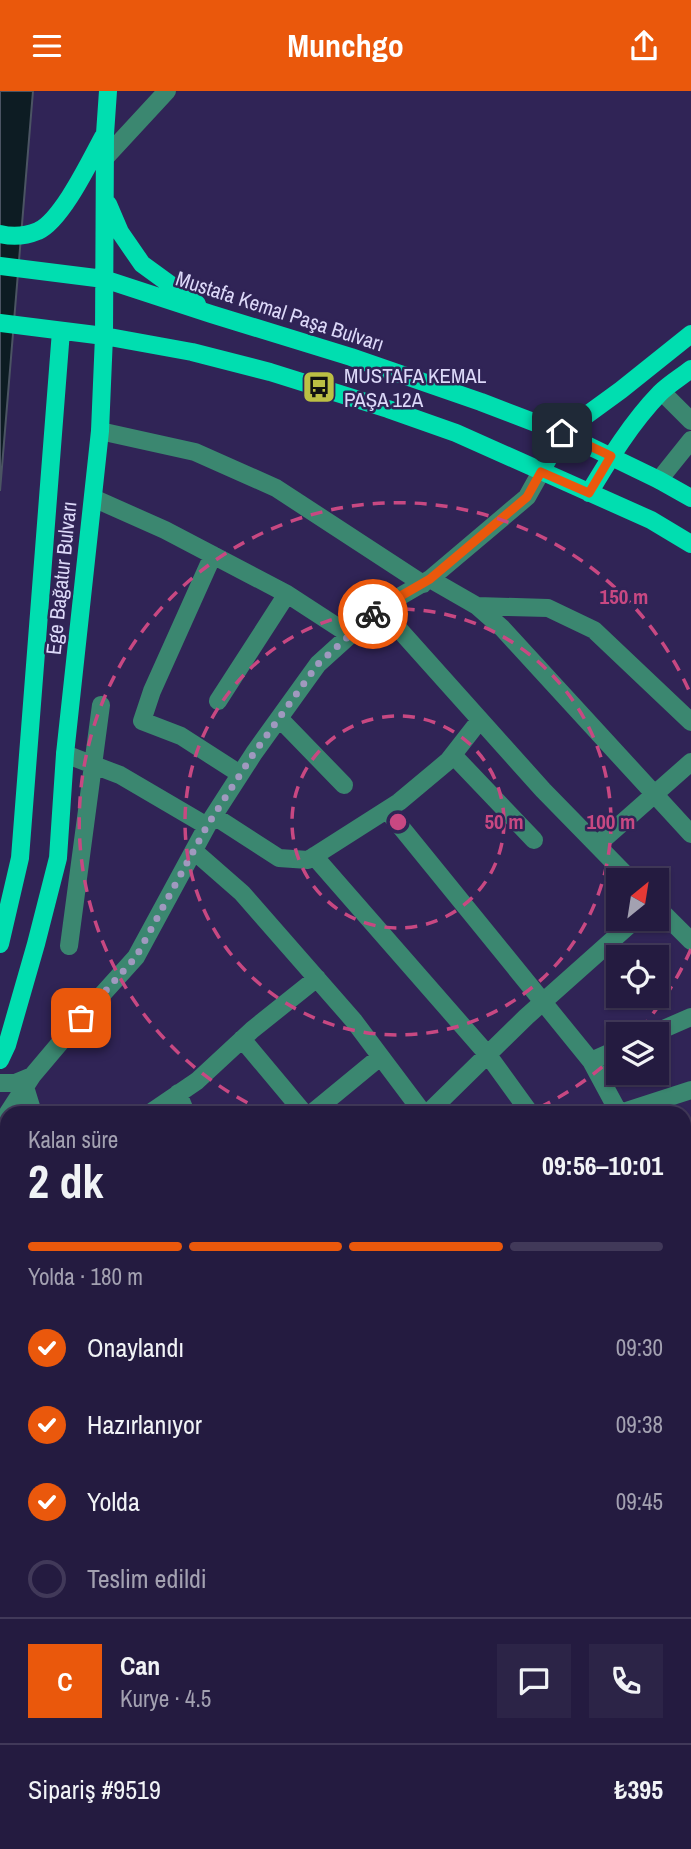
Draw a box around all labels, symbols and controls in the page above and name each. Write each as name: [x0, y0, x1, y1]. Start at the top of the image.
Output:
text: Munchgo: [287, 24, 404, 67]
icon: menu: [28, 27, 66, 65]
icon: share: [625, 27, 663, 65]
street label: Mustafa Kemal Paşa Bulvarı: [172, 264, 388, 358]
place label: MUSTAFA KEMAL PAŞA 12A: [344, 361, 487, 414]
bus stop icon: MUSTAFA KEMAL PAŞA 12A: [300, 368, 338, 406]
pin: [532, 403, 592, 463]
icon: home: [543, 414, 581, 452]
street label: Ege Bağatur Bulvarı: [39, 500, 83, 656]
courier: [338, 579, 408, 649]
text: 150 m: [600, 582, 648, 611]
icon: bike: [354, 595, 392, 633]
text: 50 m: [484, 807, 524, 836]
text: 100 m: [587, 807, 635, 836]
centre of rings: [386, 810, 410, 834]
north arrow: [606, 868, 668, 931]
map controls: [606, 868, 669, 1085]
button: locate: [606, 945, 669, 1008]
pin: [51, 988, 111, 1048]
icon: bag: [62, 999, 100, 1037]
button: layers: [606, 1022, 669, 1085]
text: Kalan süre: [28, 1124, 118, 1155]
text: 09:56–10:01: [542, 1148, 663, 1183]
text: 2 dk: [28, 1150, 104, 1212]
text: Yolda · 180 m: [28, 1261, 143, 1292]
icon: check: [28, 1329, 66, 1367]
text: Onaylandı: [87, 1330, 184, 1365]
text: 09:30: [616, 1332, 663, 1363]
icon: check: [28, 1406, 66, 1444]
text: Hazırlanıyor: [87, 1407, 202, 1442]
text: 09:38: [616, 1409, 663, 1440]
icon: check: [28, 1483, 66, 1521]
text: Yolda: [87, 1484, 140, 1519]
text: 09:45: [616, 1486, 663, 1517]
text: Teslim edildi: [87, 1561, 207, 1596]
button: chat: [497, 1644, 571, 1718]
button: phone: [589, 1644, 663, 1718]
text: Can: [120, 1648, 160, 1683]
text: C: [57, 1664, 73, 1699]
text: Kurye · 4.5: [120, 1683, 211, 1714]
text: Sipariş #9519: [28, 1772, 161, 1807]
text: ₺395: [614, 1772, 663, 1807]

